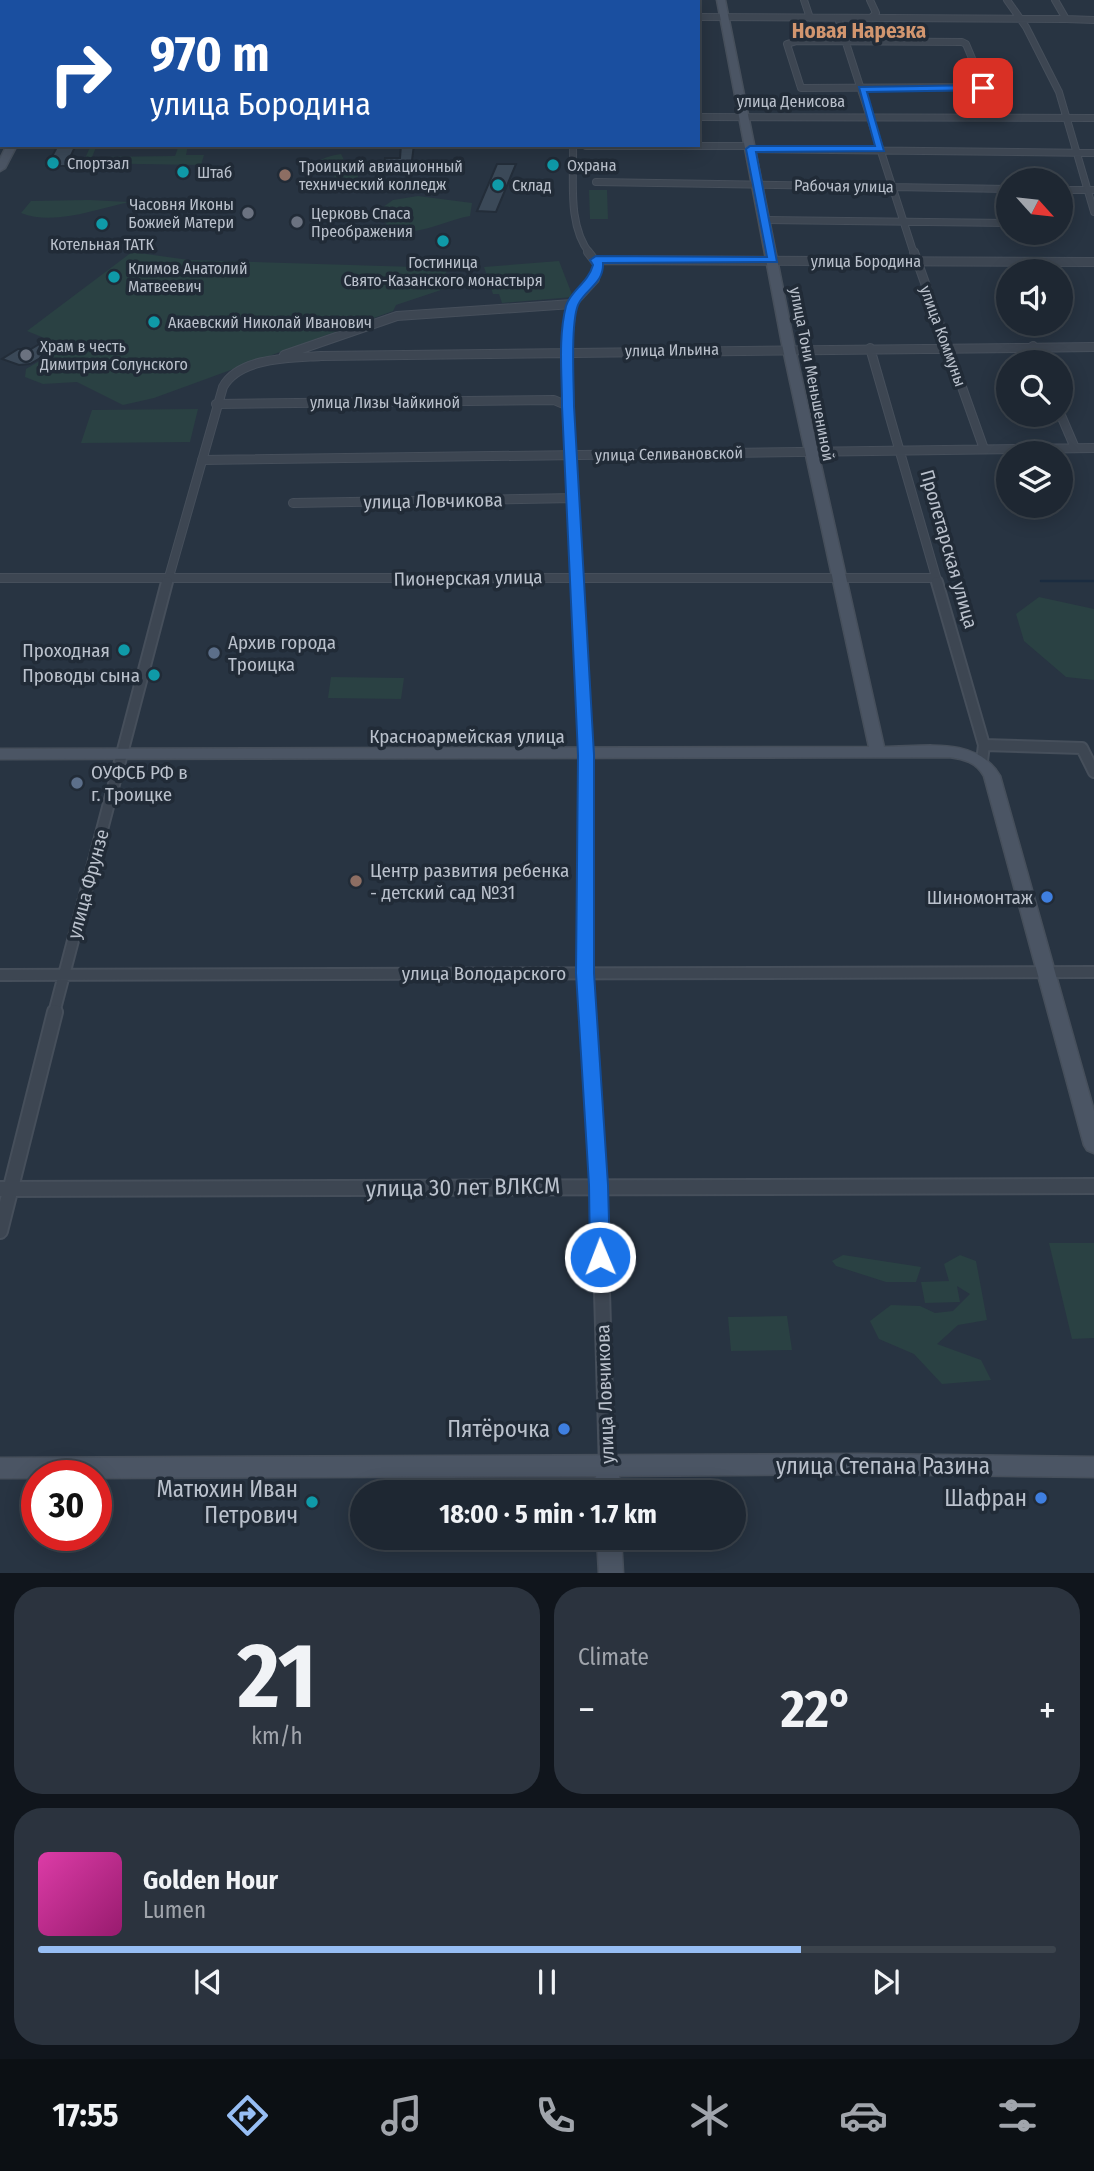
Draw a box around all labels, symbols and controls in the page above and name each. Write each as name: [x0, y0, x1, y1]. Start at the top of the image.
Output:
district label: Новая Нарезка: [792, 18, 926, 44]
text: 970 m: [150, 25, 270, 84]
icon: right: [35, 28, 126, 119]
pin: [953, 58, 1013, 118]
icon: arrive: [964, 69, 1002, 107]
text: улица Бородина: [150, 85, 371, 123]
street label: улица Денисова: [737, 92, 845, 111]
place label: Спортзал: [67, 154, 129, 173]
marker: Спортзал: [45, 155, 61, 171]
place label: Охрана: [567, 156, 617, 175]
place label: Троицкий авиационный технический колледж: [299, 157, 463, 194]
marker: Охрана: [545, 157, 561, 173]
place label: Штаб: [197, 163, 232, 182]
marker: Штаб: [175, 164, 191, 180]
marker: Троицкий авиационный технический колледж: [277, 167, 293, 183]
north arrow: [996, 168, 1073, 245]
map controls: [996, 168, 1073, 518]
place label: Склад: [512, 176, 552, 195]
street label: Рабочая улица: [794, 176, 894, 196]
marker: Склад: [490, 177, 506, 193]
place label: Часовня Иконы Божией Матери: [128, 195, 234, 232]
place label: Церковь Спаса Преображения: [311, 204, 413, 241]
marker: Часовня Иконы Божией Матери: [240, 205, 256, 221]
marker: Церковь Спаса Преображения: [289, 214, 305, 230]
marker: Котельная ТАТК: [94, 216, 110, 232]
marker: Гостиница Свято-Казанского монастыря: [435, 233, 451, 249]
place label: Котельная ТАТК: [50, 235, 154, 254]
street label: улица Бородина: [811, 252, 921, 271]
place label: Гостиница Свято-Казанского монастыря: [343, 253, 543, 290]
place label: Климов Анатолий Матвеевич: [128, 259, 248, 296]
button: sound: [996, 259, 1073, 336]
marker: Климов Анатолий Матвеевич: [106, 269, 122, 285]
street label: улица Коммуны: [916, 283, 970, 389]
street label: улица Тони Меньшениной: [786, 285, 838, 463]
place label: Акаевский Николай Иванович: [168, 313, 372, 332]
marker: Акаевский Николай Иванович: [146, 314, 162, 330]
place label: Храм в честь Димитрия Солунского: [39, 337, 188, 374]
street label: улица Ильина: [625, 340, 719, 360]
marker: Храм в честь Димитрия Солунского: [18, 347, 34, 363]
button: search: [996, 350, 1073, 427]
street label: улица Лизы Чайкиной: [310, 393, 460, 412]
button: layers: [996, 441, 1073, 518]
street label: улица Селивановской: [595, 443, 743, 465]
street label: Пролетарская улица: [915, 467, 983, 631]
street label: улица Ловчикова: [363, 488, 503, 514]
street label: Пионерская улица: [393, 565, 543, 591]
place label: Архив города Троицка: [228, 631, 336, 676]
place label: Проходная: [22, 639, 110, 662]
marker: Проходная: [116, 642, 132, 658]
marker: Архив города Троицка: [206, 645, 222, 661]
place label: Проводы сына: [22, 664, 140, 687]
marker: Проводы сына: [146, 667, 162, 683]
street label: Красноармейская улица: [369, 725, 565, 748]
place label: ОУФСБ РФ в г. Троицке: [91, 761, 188, 806]
marker: ОУФСБ РФ в г. Троицке: [69, 775, 85, 791]
street label: улица Фрунзе: [62, 827, 114, 941]
place label: Центр развития ребенка - детский сад №31: [370, 859, 569, 904]
marker: Центр развития ребенка - детский сад №31: [348, 873, 364, 889]
place label: Шиномонтаж: [927, 886, 1033, 909]
marker: Шиномонтаж: [1039, 889, 1055, 905]
street label: улица Володарского: [402, 962, 566, 985]
street label: улица 30 лет ВЛКСМ: [366, 1171, 560, 1203]
position arrow: [563, 1220, 637, 1294]
street label: улица Ловчикова: [591, 1324, 619, 1464]
place label: Пятёрочка: [447, 1415, 550, 1443]
marker: Пятёрочка: [556, 1421, 572, 1437]
street label: улица Степана Разина: [776, 1452, 990, 1480]
speed limit sign: 30: [21, 1460, 112, 1551]
place label: Матюхин Иван Петрович: [156, 1475, 298, 1529]
place label: Шафран: [944, 1484, 1027, 1512]
marker: Шафран: [1033, 1490, 1049, 1506]
marker: Матюхин Иван Петрович: [304, 1494, 320, 1510]
text: 18:00 · 5 min · 1.7 km: [439, 1499, 657, 1530]
text: 21: [237, 1622, 317, 1731]
text: Climate: [578, 1643, 649, 1671]
text: 22°: [781, 1678, 853, 1741]
text: −: [578, 1687, 595, 1733]
text: +: [1039, 1687, 1056, 1733]
text: km/h: [251, 1722, 303, 1750]
text: Golden Hour: [143, 1865, 278, 1896]
text: Lumen: [143, 1896, 206, 1924]
icon: previous: [189, 1963, 227, 2001]
icon: pause: [528, 1963, 566, 2001]
icon: next: [867, 1963, 905, 2001]
icon: directions: [223, 2091, 272, 2140]
icon: music: [377, 2091, 426, 2140]
icon: phone: [531, 2091, 580, 2140]
icon: climate: [685, 2091, 734, 2140]
icon: car: [839, 2091, 888, 2140]
icon: filters: [993, 2091, 1042, 2140]
text: 17:55: [52, 2096, 118, 2134]

